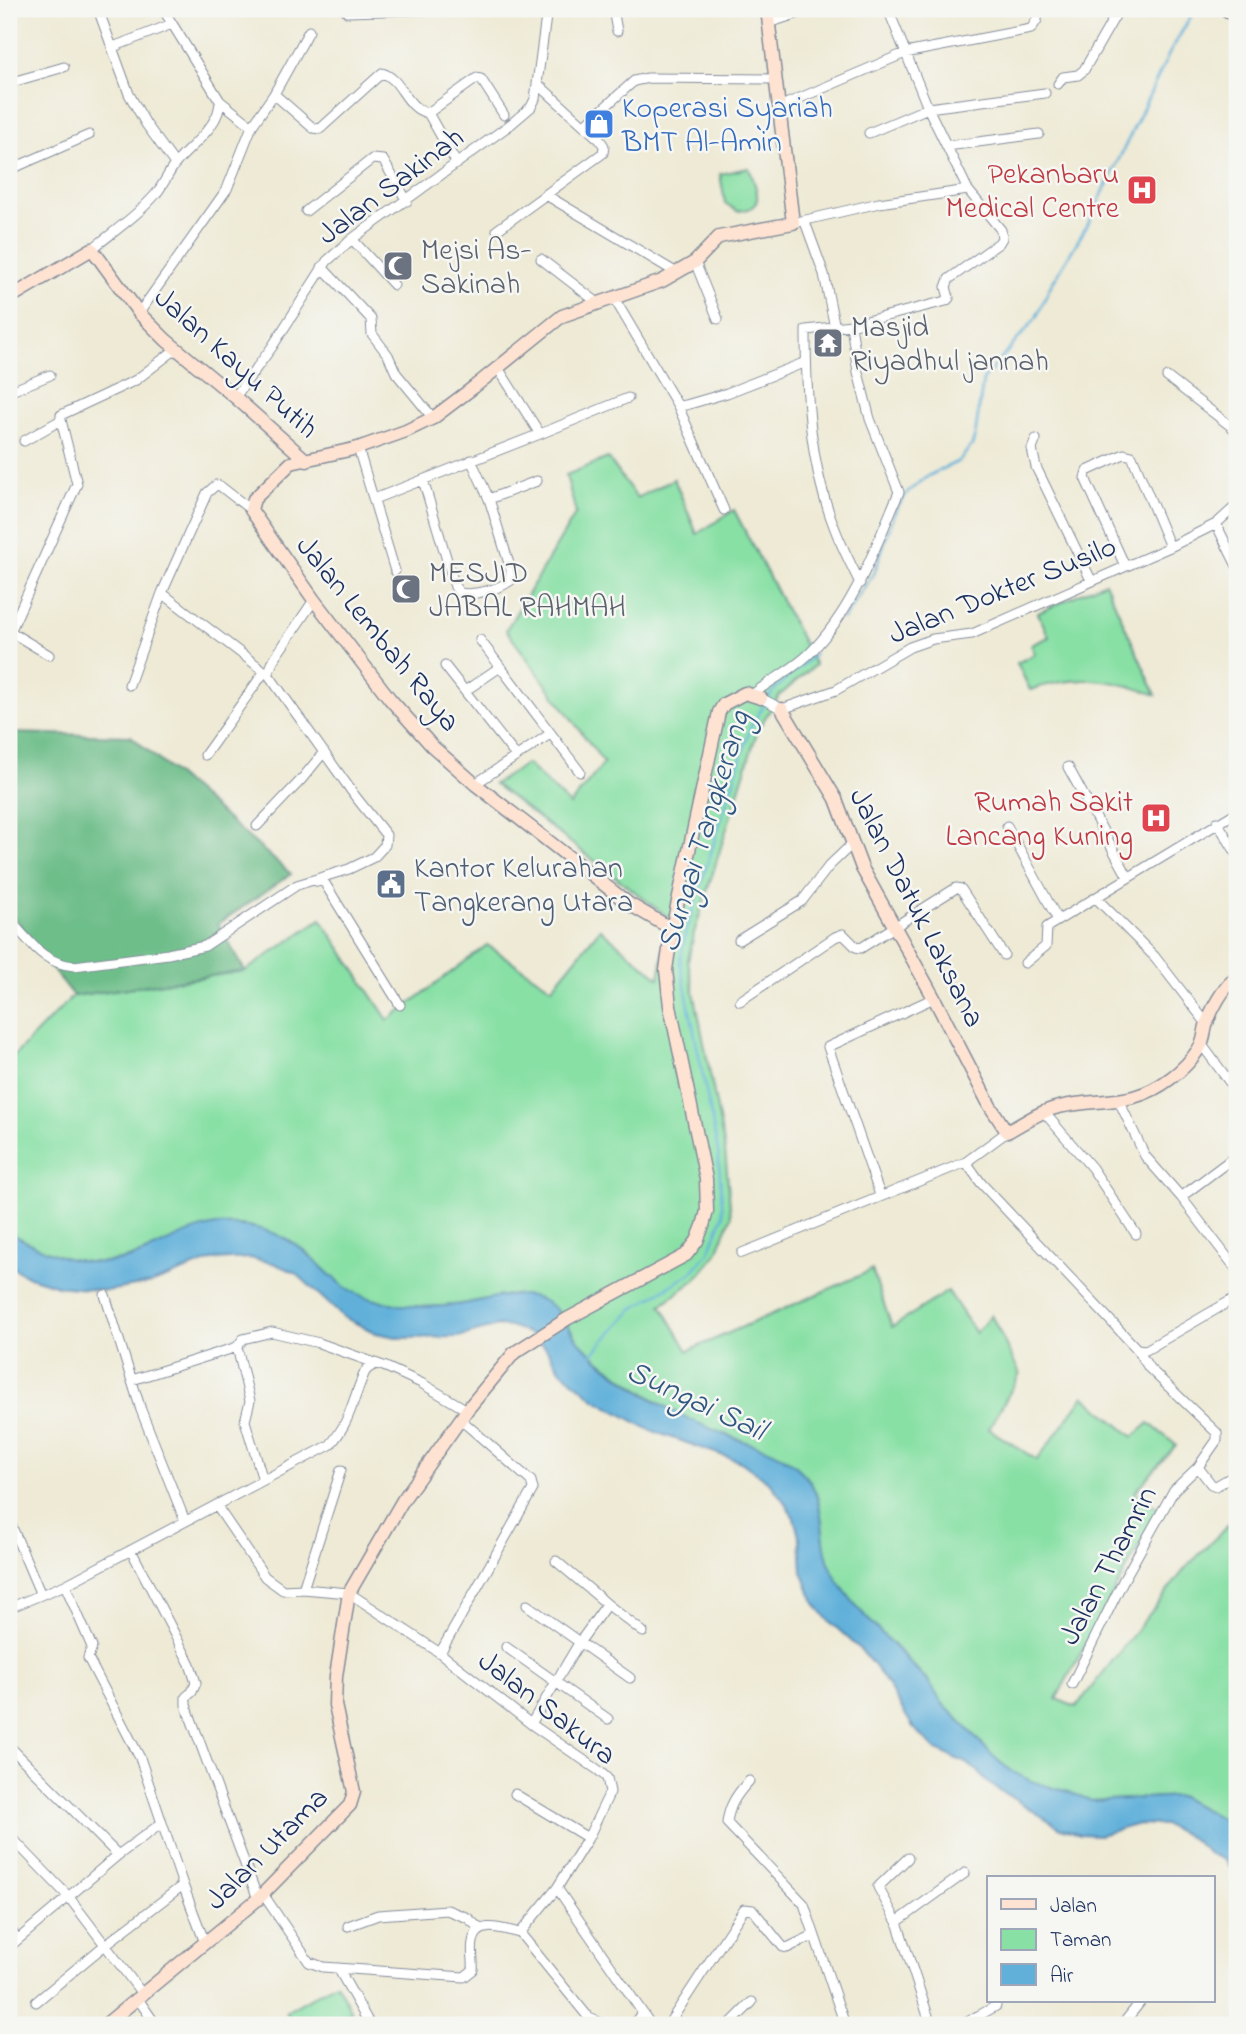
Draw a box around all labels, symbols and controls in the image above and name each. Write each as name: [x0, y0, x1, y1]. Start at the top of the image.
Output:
place label: Koperasi Syariah BMT Al-Amin: [621, 88, 833, 166]
shop icon: Koperasi Syariah BMT Al-Amin: [582, 107, 616, 141]
street label: Jalan Sakinah: [309, 118, 474, 257]
place label: Pekanbaru Medical Centre: [946, 154, 1120, 232]
hospital icon: Pekanbaru Medical Centre: [1125, 173, 1159, 207]
place label: Mejsi As- Sakinah: [421, 230, 532, 308]
mosque icon: Mejsi As- Sakinah: [381, 249, 415, 283]
street label: Jalan Kayu Putih: [143, 278, 327, 450]
place label: Masjid Riyadhul jannah: [851, 307, 1049, 385]
temple icon: Masjid Riyadhul jannah: [811, 326, 845, 360]
street label: Jalan Dokter Susilo: [883, 526, 1124, 658]
street label: Jalan Lembah Raya: [284, 527, 470, 743]
place label: MESJID JABAL RAHMAH: [429, 553, 626, 631]
mosque icon: MESJID JABAL RAHMAH: [389, 572, 423, 606]
water label: Sungai Tangkerang: [646, 705, 765, 959]
street label: Jalan Datuk Laksana: [836, 781, 995, 1036]
place label: Rumah Sakit Lancang Kuning: [946, 782, 1133, 860]
hospital icon: Rumah Sakit Lancang Kuning: [1139, 801, 1173, 835]
place label: Kantor Kelurahan Tangkerang Utara: [414, 848, 633, 926]
public building icon: Kantor Kelurahan Tangkerang Utara: [374, 867, 408, 901]
water label: Sungai Sail: [618, 1349, 776, 1456]
street label: Jalan Thamrin: [1049, 1479, 1170, 1654]
street label: Jalan Sakura: [467, 1641, 625, 1778]
street label: Jalan Utama: [196, 1778, 340, 1922]
legend: [987, 1876, 1214, 2002]
text: Jalan: [1050, 1892, 1097, 1922]
text: Taman: [1050, 1926, 1111, 1956]
text: Air: [1050, 1962, 1074, 1992]

